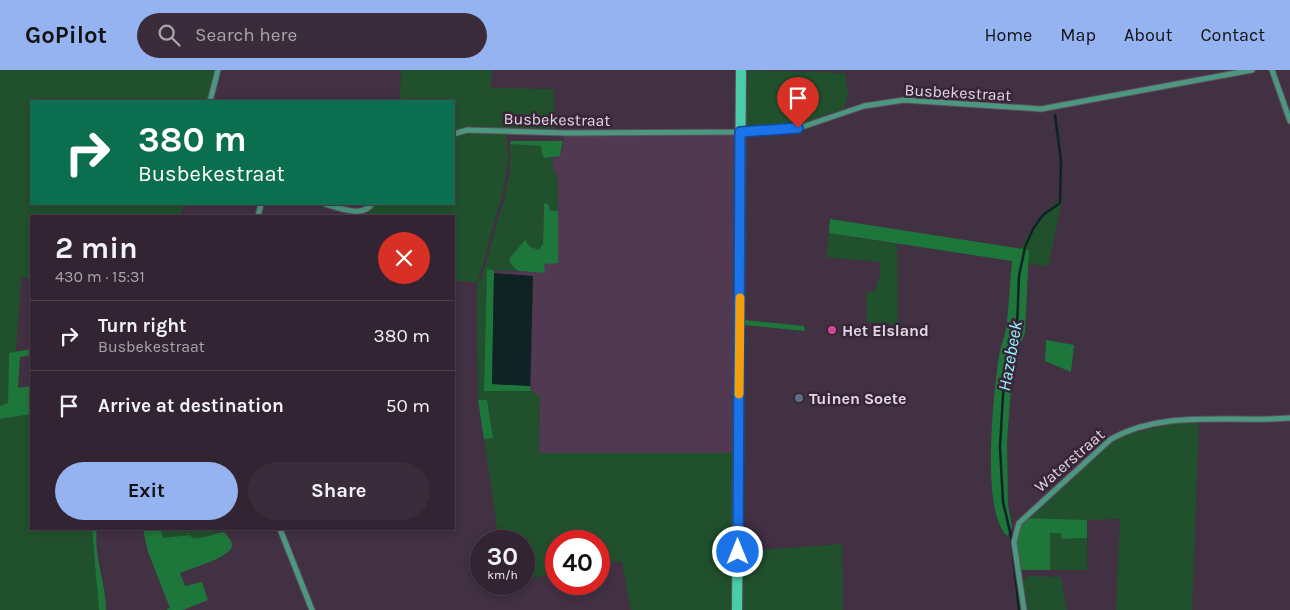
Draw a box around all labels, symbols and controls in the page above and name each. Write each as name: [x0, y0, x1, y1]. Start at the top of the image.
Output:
search box: [137, 13, 487, 58]
text: GoPilot: [25, 21, 107, 49]
icon: search: [155, 21, 183, 49]
text: Search here: [195, 24, 297, 46]
text: Home: [984, 24, 1032, 46]
text: Map: [1060, 24, 1096, 46]
text: About: [1124, 24, 1173, 46]
text: Contact: [1201, 24, 1265, 46]
pin: [777, 77, 819, 128]
street label: Busbekestraat: [904, 80, 1012, 105]
icon: arrive: [784, 84, 812, 112]
street label: Busbekestraat: [503, 109, 611, 130]
text: 380 m: [138, 119, 247, 160]
icon: right: [55, 120, 120, 185]
text: Busbekestraat: [138, 161, 285, 187]
text: 2 min: [55, 230, 138, 266]
button: close: [378, 232, 430, 284]
text: 430 m · 15:31: [55, 267, 145, 286]
text: Turn right: [98, 315, 187, 337]
water label: Hazebeek: [993, 318, 1027, 393]
place label: Het Elsland: [842, 321, 929, 340]
icon: right: [55, 322, 83, 350]
marker: Het Elsland: [826, 324, 838, 336]
text: 380 m: [374, 325, 430, 347]
text: Busbekestraat: [98, 337, 205, 356]
place label: Tuinen Soete: [809, 389, 906, 408]
icon: arrive: [55, 392, 83, 420]
marker: Tuinen Soete: [793, 392, 805, 404]
text: Arrive at destination: [98, 395, 284, 417]
text: 50 m: [386, 395, 430, 417]
street label: Waterstraat: [1030, 425, 1108, 496]
button: Exit: [55, 462, 238, 520]
button: Share: [248, 462, 430, 520]
position arrow: [711, 525, 763, 577]
speed limit sign: 40: [545, 530, 610, 595]
text: 30: [487, 542, 518, 571]
text: km/h: [487, 568, 518, 582]

